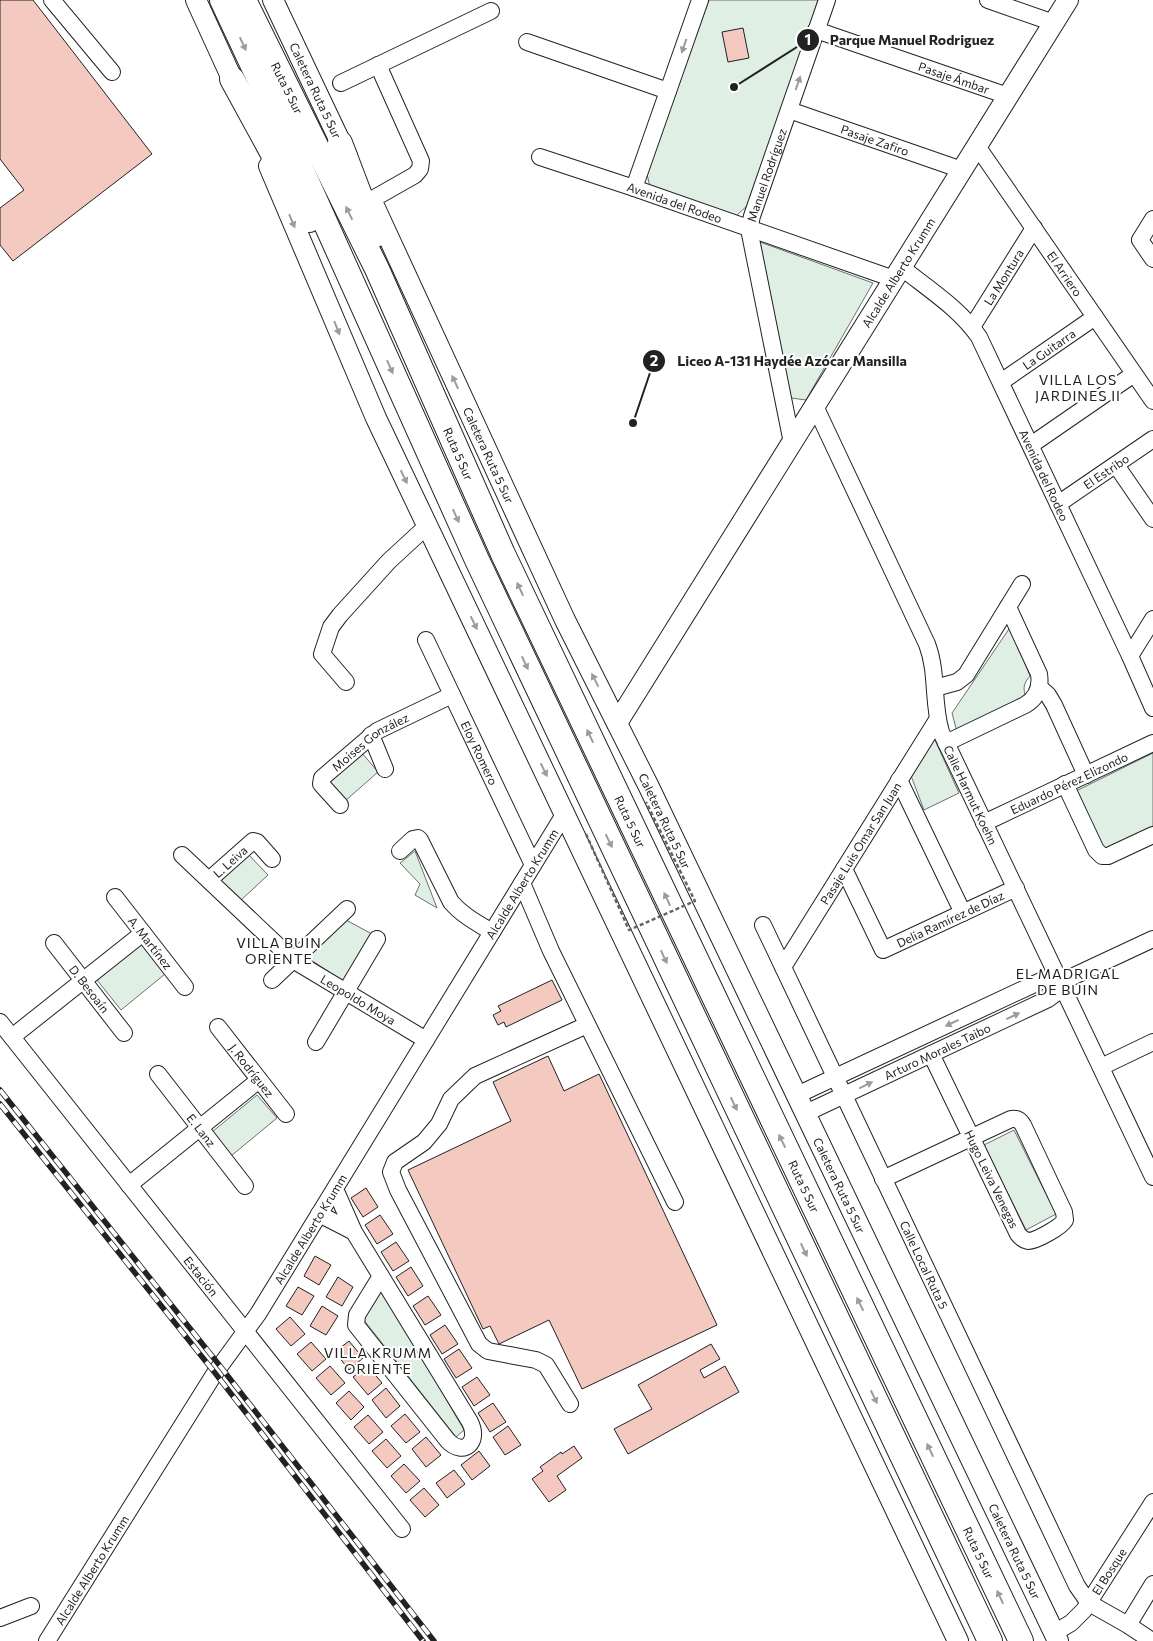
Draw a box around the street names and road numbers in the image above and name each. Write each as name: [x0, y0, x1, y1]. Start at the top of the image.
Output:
street label: Caletera Ruta 5 Sur: [287, 40, 345, 141]
street label: Pasaje Ámbar: [917, 59, 992, 96]
street label: Ruta 5 Sur: [269, 60, 306, 116]
street label: Pasaje Zafiro: [839, 122, 911, 158]
street label: Manuel Rodríguez: [744, 126, 789, 223]
street label: Avenida del Rodeo: [625, 179, 724, 225]
street label: Alcalde Alberto Krumm: [859, 215, 937, 330]
street label: La Montura: [981, 246, 1026, 308]
street label: El Arriero: [1045, 248, 1085, 299]
street label: La Guitarra: [1020, 326, 1078, 372]
street label: Caletera Ruta 5 Sur: [461, 405, 517, 505]
street label: Ruta 5 Sur: [441, 425, 476, 482]
street label: Avenida del Rodeo: [1017, 427, 1072, 523]
street label: El Estribo: [1080, 451, 1131, 492]
street label: Moises González: [329, 710, 411, 774]
street label: Eloy Romero: [459, 719, 501, 787]
street label: Calle Harmut Koehn: [941, 743, 1001, 847]
street label: Eduardo Pérez Elizondo: [1008, 749, 1130, 817]
street label: Caletera Ruta 5 Sur: [636, 771, 694, 871]
street label: Pasaje Luis Omar San Juan: [817, 779, 904, 907]
street label: Ruta 5 Sur: [612, 793, 649, 850]
street label: Alcalde Alberto Krumm: [483, 826, 561, 941]
street label: L. Leiva: [210, 843, 250, 880]
street label: Delia Ramírez de Díaz: [894, 888, 1006, 950]
street label: A. Martínez: [126, 914, 176, 972]
street label: D. Besoaín: [67, 962, 113, 1015]
street label: Leopoldo Moya: [318, 971, 398, 1027]
street label: Arturo Morales Taibo: [882, 1020, 993, 1082]
street label: J. Rodríguez: [226, 1041, 277, 1100]
street label: E. Lanz: [184, 1111, 219, 1150]
street label: Hugo Leiva Venegas: [962, 1128, 1022, 1230]
street label: Caletera Ruta 5 Sur: [811, 1135, 869, 1235]
street label: Ruta 5 Sur: [786, 1158, 823, 1215]
street label: Alcalde Alberto Krumm: [271, 1171, 349, 1287]
street label: Calle Local Ruta 5: [897, 1218, 951, 1311]
street label: Estación: [181, 1253, 221, 1299]
street label: Caletera Ruta 5 Sur: [986, 1501, 1044, 1601]
street label: Alcalde Alberto Krumm: [52, 1512, 131, 1627]
street label: Ruta 5 Sur: [961, 1524, 997, 1581]
street label: El Bosque: [1089, 1545, 1129, 1597]

